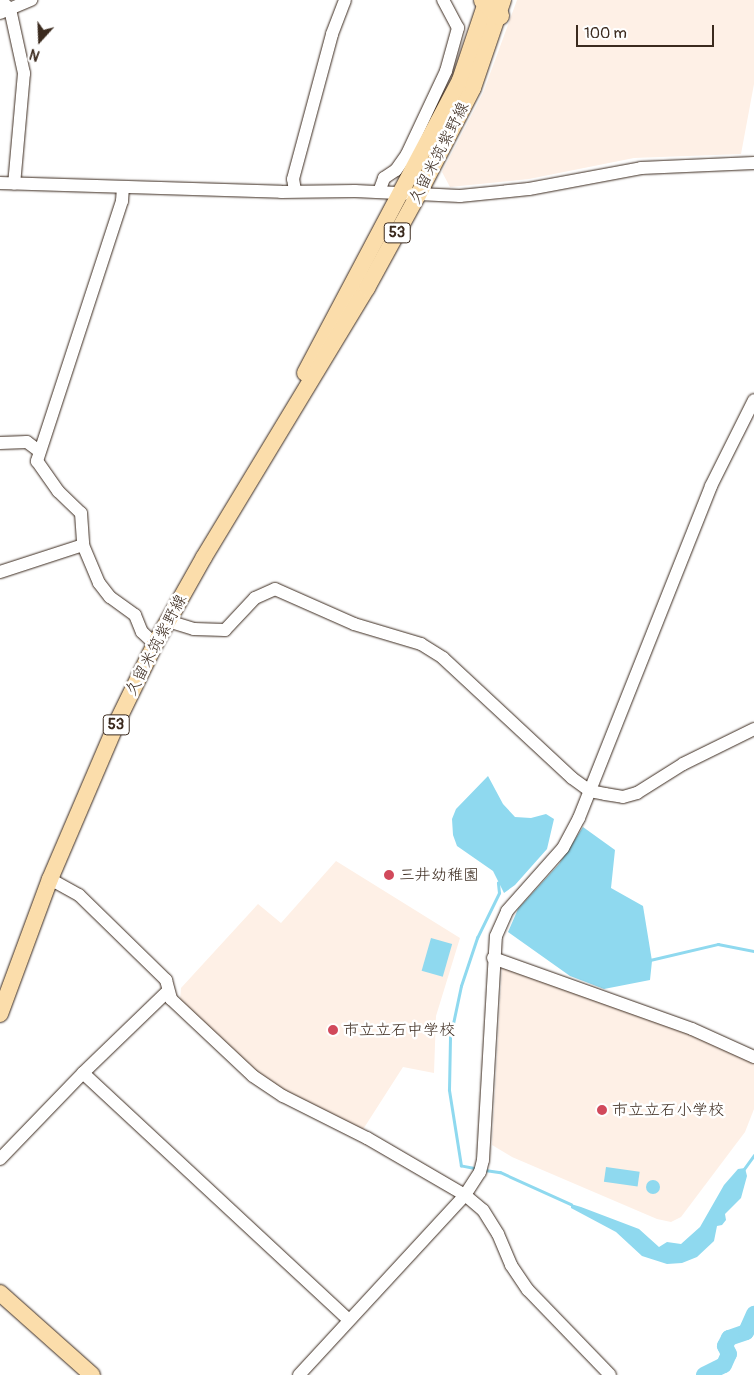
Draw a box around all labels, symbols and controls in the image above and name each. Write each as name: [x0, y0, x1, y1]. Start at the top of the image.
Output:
north arrow: [15, 15, 65, 65]
scale bar: [579, 15, 716, 47]
text: 100 m: [584, 24, 627, 43]
text: N: [27, 45, 42, 64]
street label: 久留米筑紫野線: [405, 99, 473, 207]
road number: 53: [383, 220, 411, 246]
street label: 久留米筑紫野線: [121, 591, 191, 699]
road number: 53: [102, 712, 130, 738]
place label: 三井幼稚園: [399, 865, 479, 885]
marker: 三井幼稚園: [383, 869, 395, 881]
place label: 市立立石中学校: [343, 1020, 455, 1040]
marker: 市立立石中学校: [327, 1024, 339, 1036]
place label: 市立立石小学校: [612, 1100, 724, 1120]
marker: 市立立石小学校: [596, 1104, 608, 1116]

